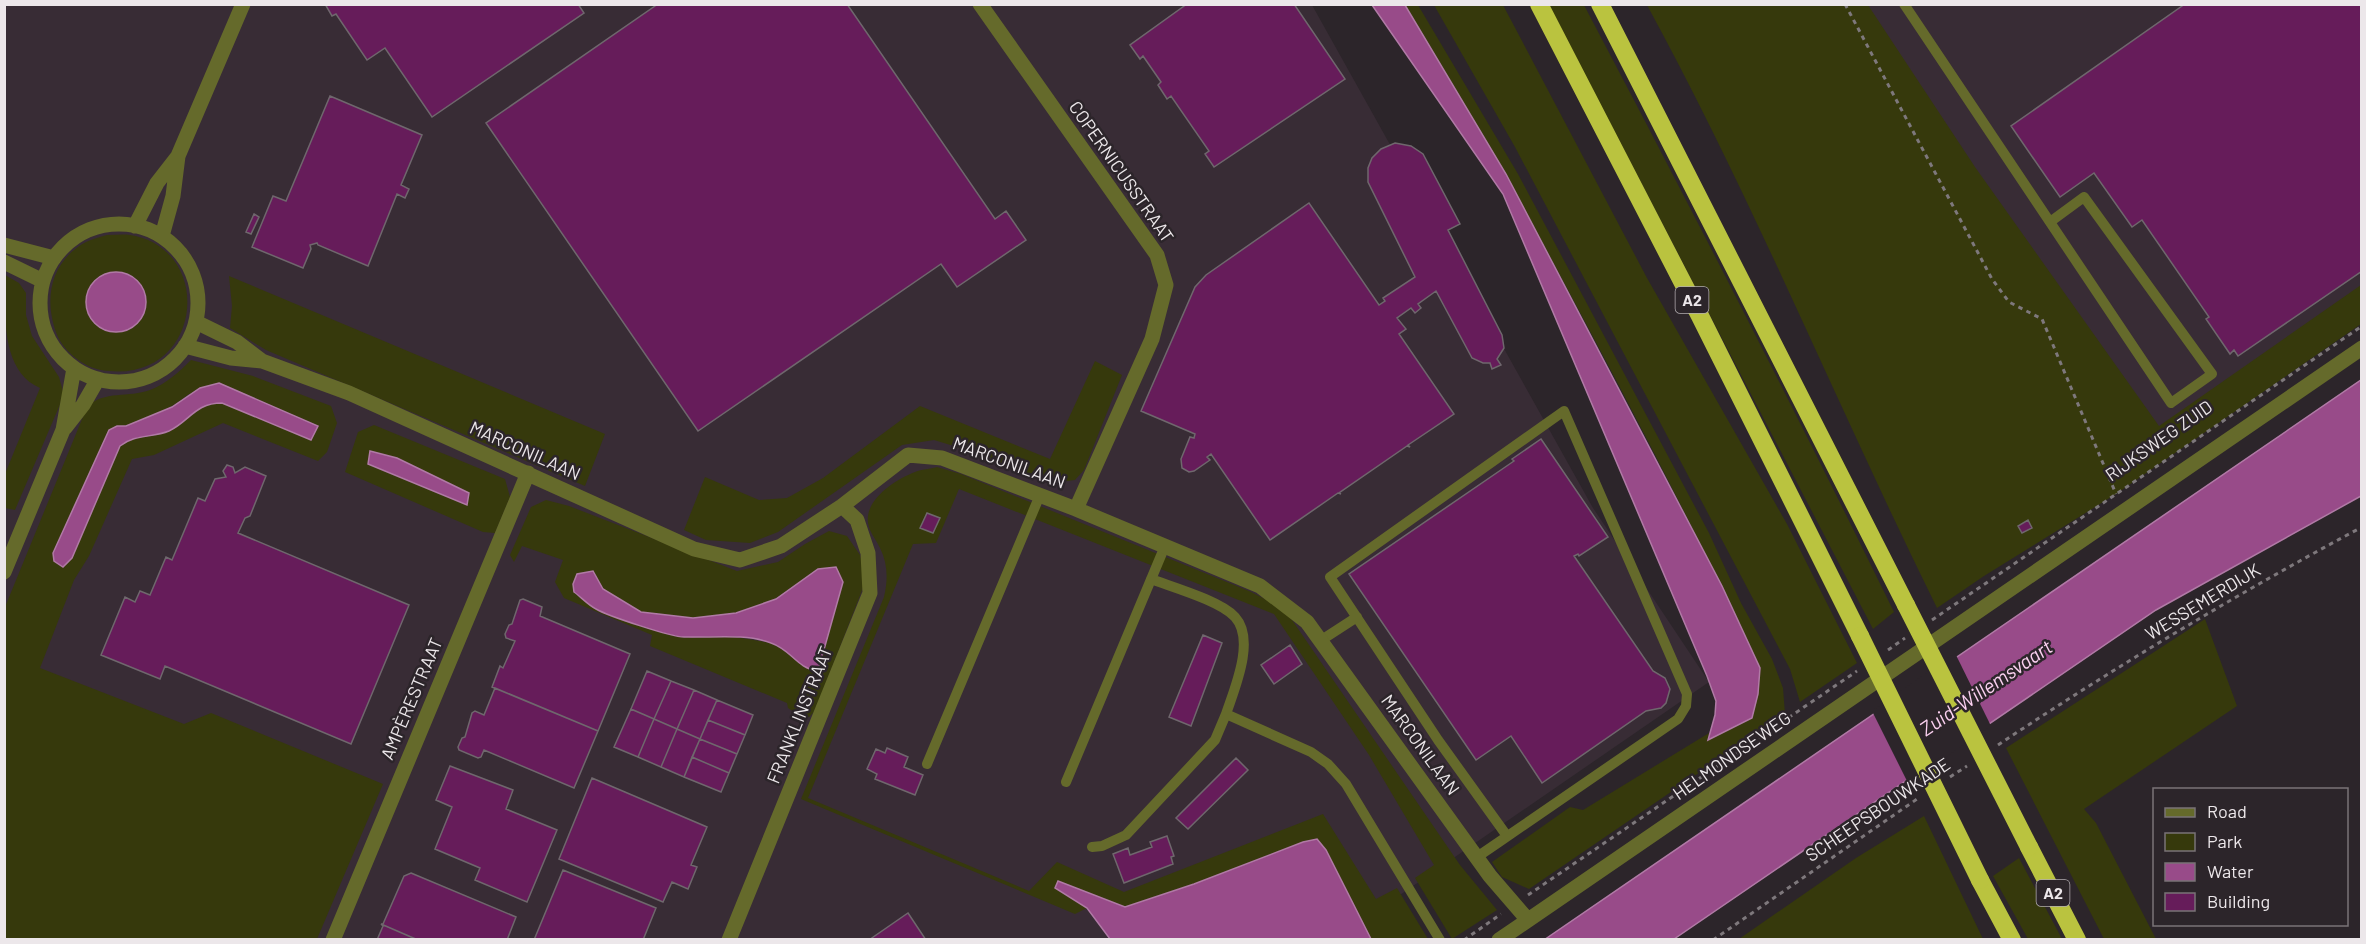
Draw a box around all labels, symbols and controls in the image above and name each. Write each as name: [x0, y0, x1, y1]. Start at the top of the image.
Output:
street label: COPERNICUSSTRAAT: [1065, 96, 1179, 246]
road number: A2: [1676, 287, 1708, 313]
street label: RIJKSWEG ZUID: [2101, 395, 2216, 485]
street label: MARCONILAAN: [467, 416, 584, 484]
street label: MARCONILAAN: [950, 431, 1069, 493]
street label: WESSEMERDIJK: [2141, 558, 2264, 644]
street label: AMPÈRESTRAAT: [376, 634, 447, 763]
water label: Zuid-Willemsvaart: [1915, 634, 2056, 740]
street label: FRANKLINSTRAAT: [762, 643, 837, 786]
street label: MARCONILAAN: [1377, 690, 1465, 799]
street label: HELMONDSEWEG: [1668, 706, 1795, 804]
street label: SCHEEPSBOUWKADE: [1801, 753, 1954, 866]
legend: [2153, 788, 2348, 926]
text: Road: [2207, 800, 2247, 822]
text: Park: [2207, 830, 2242, 852]
text: Water: [2207, 860, 2254, 882]
road number: A2: [2036, 880, 2070, 906]
text: Building: [2207, 890, 2270, 912]

